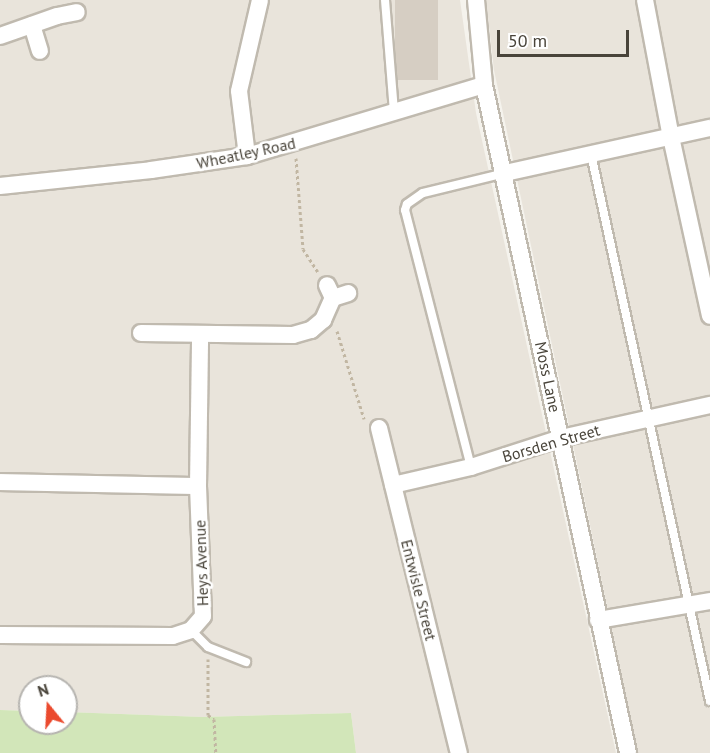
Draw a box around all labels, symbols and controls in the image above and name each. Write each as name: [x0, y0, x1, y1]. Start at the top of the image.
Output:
scale bar: [500, 18, 632, 56]
text: 50 m: [508, 29, 547, 52]
street label: Wheatley Road: [194, 133, 298, 173]
street label: Moss Lane: [531, 340, 565, 414]
street label: Borsden Street: [500, 420, 602, 466]
street label: Heys Avenue: [190, 519, 212, 607]
street label: Entwisle Street: [397, 537, 441, 643]
north arrow: [18, 675, 78, 735]
text: N: [35, 679, 51, 701]

